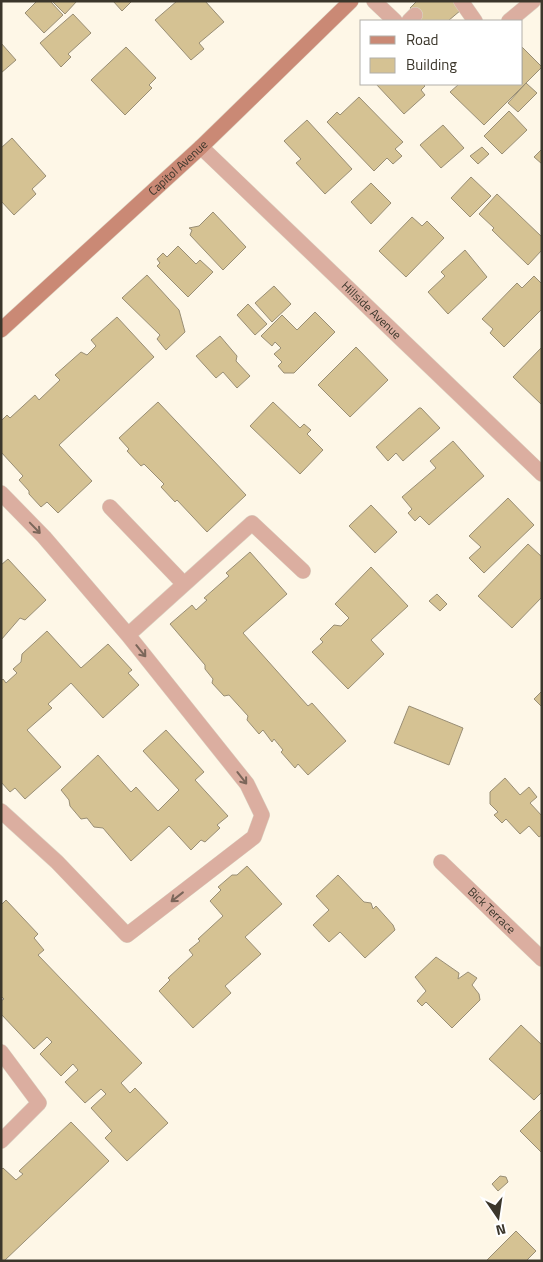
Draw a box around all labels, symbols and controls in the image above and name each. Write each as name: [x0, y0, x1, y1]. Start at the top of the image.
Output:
legend: [360, 20, 523, 85]
text: Road: [406, 28, 438, 51]
text: Building: [406, 53, 457, 76]
street label: Capitol Avenue: [144, 135, 212, 200]
street label: Hillside Avenue: [337, 276, 406, 344]
one-way arrow: [29, 522, 41, 534]
one-way arrow: [136, 644, 146, 658]
one-way arrow: [237, 771, 247, 785]
street label: Bick Terrace: [463, 882, 520, 938]
one-way arrow: [171, 891, 184, 902]
north arrow: [473, 1192, 523, 1242]
text: N: [494, 1219, 508, 1241]

